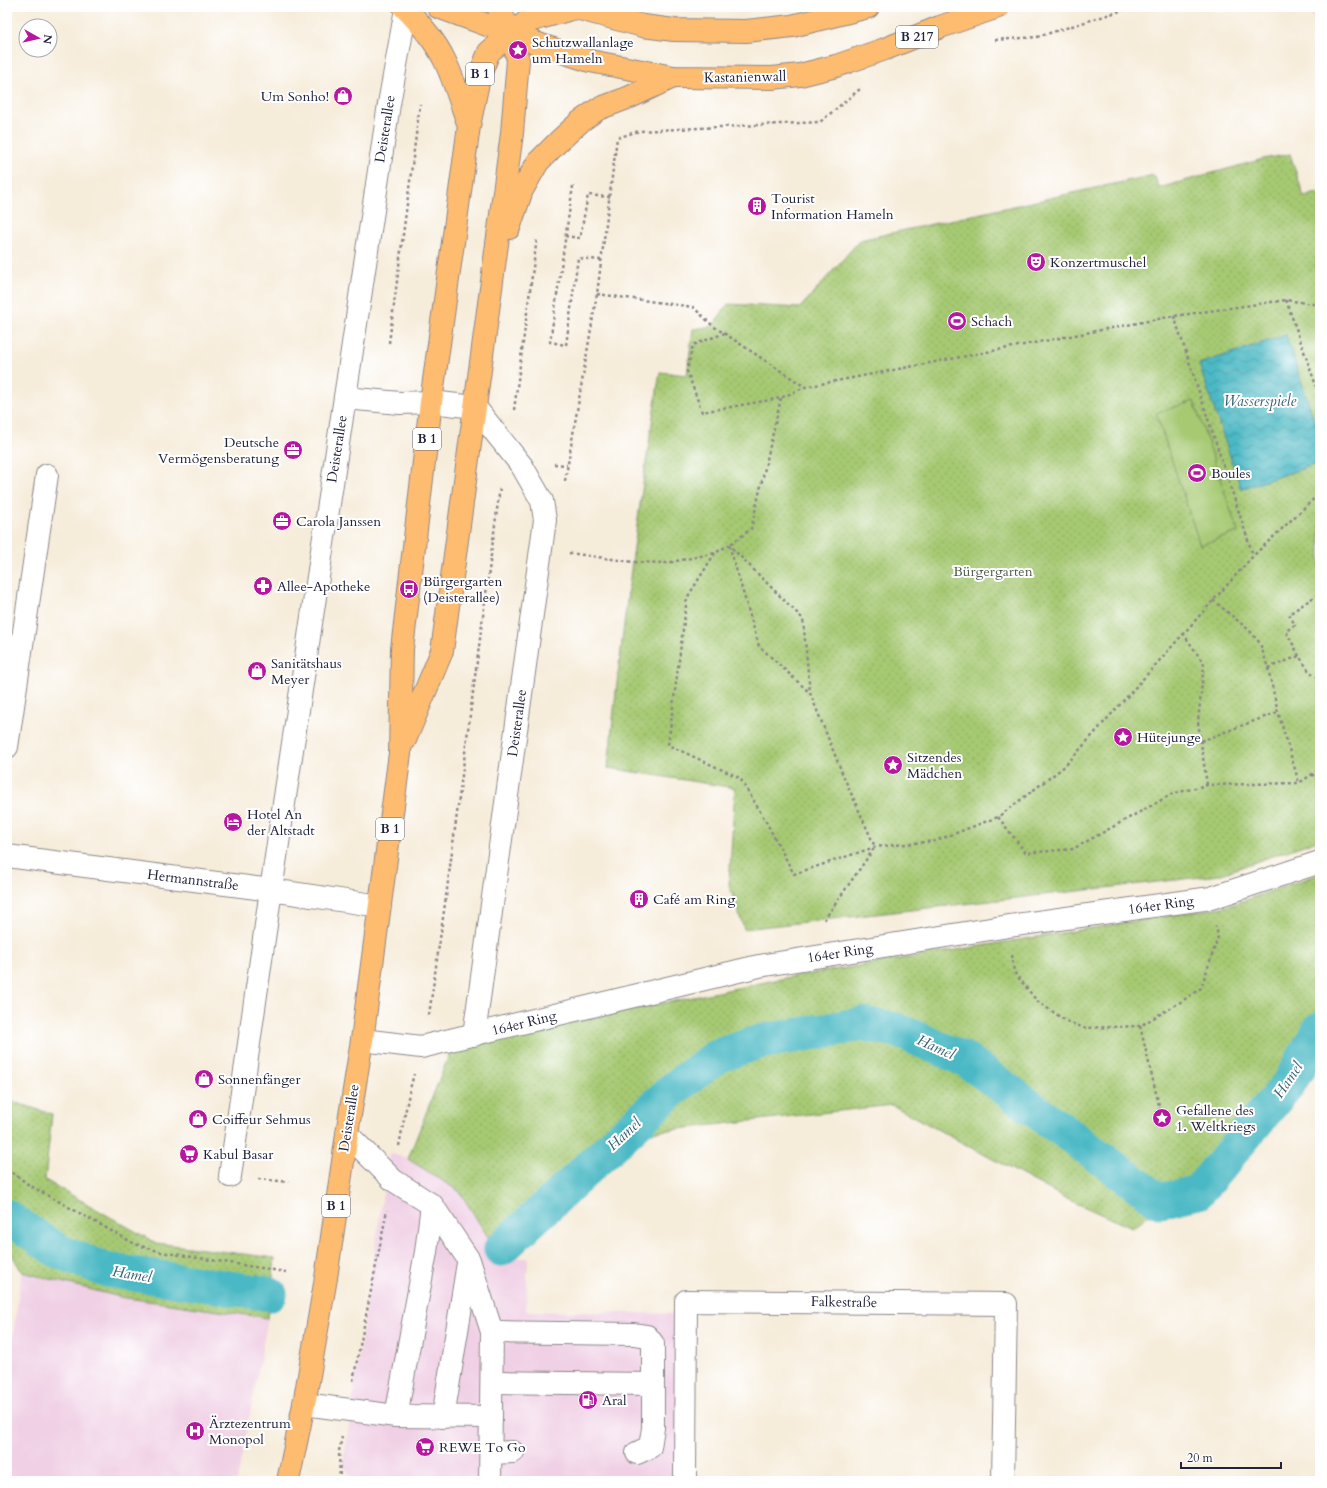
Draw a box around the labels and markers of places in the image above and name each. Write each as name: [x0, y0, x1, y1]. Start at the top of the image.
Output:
place label: Schutzwallanlage um Hameln: [532, 33, 634, 68]
place icon: Schutzwallanlage um Hameln: [507, 39, 529, 61]
shop icon: Um Sonho!: [332, 85, 354, 107]
place label: Um Sonho!: [261, 87, 329, 106]
place label: Tourist Information Hameln: [771, 189, 894, 224]
building icon: Tourist Information Hameln: [746, 195, 768, 217]
theatre icon: Konzertmuschel: [1025, 251, 1047, 273]
place label: Konzertmuschel: [1050, 253, 1147, 272]
sports icon: Schach: [946, 310, 968, 332]
place label: Schach: [971, 312, 1013, 331]
place label: Deutsche Vermögensberatung: [158, 433, 279, 468]
office icon: Deutsche Vermögensberatung: [282, 439, 304, 461]
sports icon: Boules: [1186, 462, 1208, 484]
place label: Boules: [1211, 464, 1251, 483]
office icon: Carola Janssen: [271, 510, 293, 532]
place label: Carola Janssen: [296, 512, 381, 531]
place label: Bürgergarten (Deisterallee): [423, 572, 502, 607]
pharmacy icon: Allee-Apotheke: [252, 575, 274, 597]
place label: Allee-Apotheke: [277, 577, 370, 596]
bus stop icon: Bürgergarten (Deisterallee): [398, 578, 420, 600]
place label: Sanitätshaus Meyer: [271, 654, 342, 689]
shop icon: Sanitätshaus Meyer: [246, 660, 268, 682]
place icon: Hütejunge: [1112, 726, 1134, 748]
place label: Hütejunge: [1137, 728, 1201, 747]
place label: Sitzendes Mädchen: [907, 748, 962, 783]
place icon: Sitzendes Mädchen: [882, 754, 904, 776]
place label: Hotel An der Altstadt: [247, 805, 315, 840]
hotel icon: Hotel An der Altstadt: [222, 811, 244, 833]
building icon: Café am Ring: [628, 888, 650, 910]
place label: Café am Ring: [653, 890, 735, 909]
shop icon: Sonnenfänger: [193, 1068, 215, 1090]
place label: Sonnenfänger: [218, 1070, 301, 1089]
place label: Gefallene des 1. Weltkriegs: [1176, 1101, 1256, 1136]
place icon: Gefallene des 1. Weltkriegs: [1151, 1107, 1173, 1129]
shop icon: Coiffeur Sehmus: [187, 1108, 209, 1130]
place label: Coiffeur Sehmus: [212, 1110, 311, 1129]
supermarket icon: Kabul Basar: [178, 1143, 200, 1165]
place label: Kabul Basar: [203, 1145, 274, 1164]
fuel station icon: Aral: [577, 1389, 599, 1411]
place label: Aral: [602, 1391, 627, 1410]
place label: Ärztezentrum Monopol: [209, 1414, 291, 1449]
hospital icon: Ärztezentrum Monopol: [184, 1420, 206, 1442]
supermarket icon: REWE To Go: [414, 1436, 436, 1458]
place label: REWE To Go: [439, 1438, 526, 1457]

